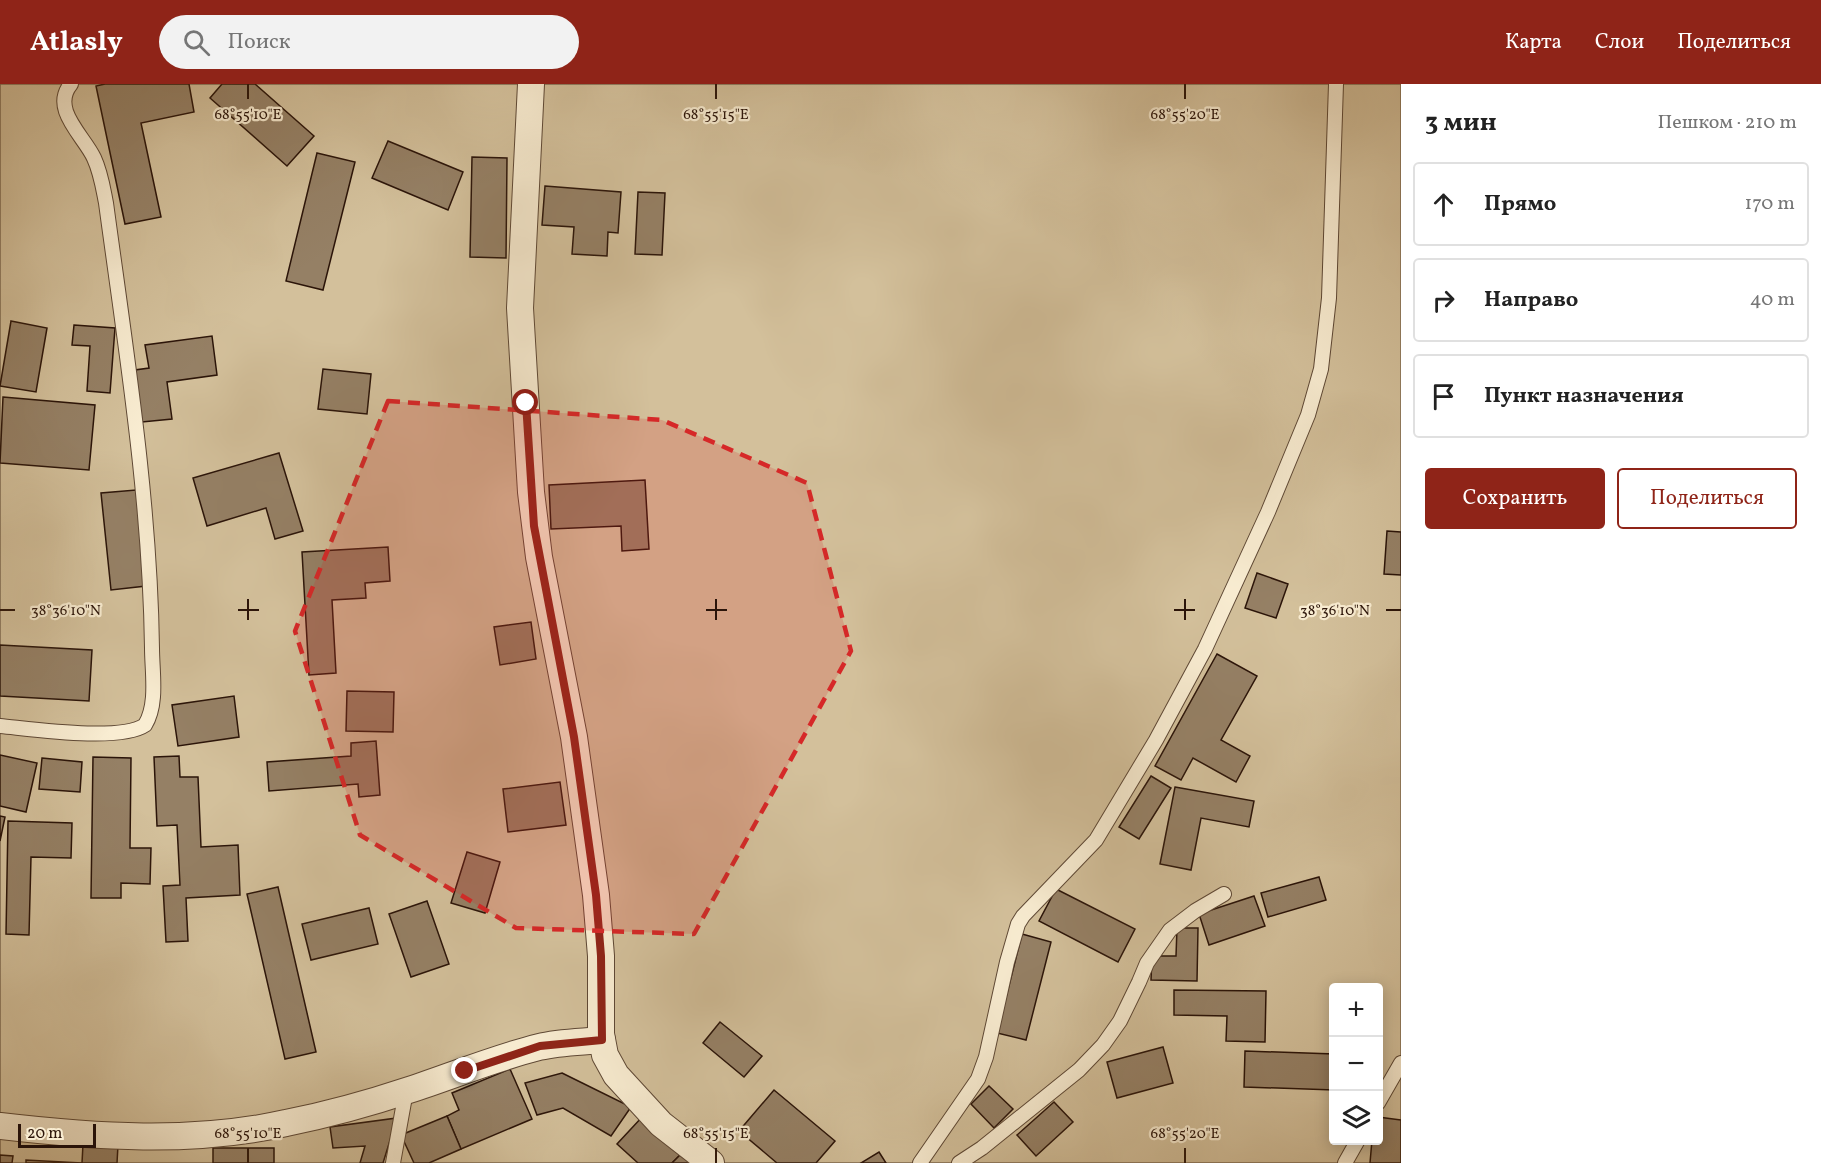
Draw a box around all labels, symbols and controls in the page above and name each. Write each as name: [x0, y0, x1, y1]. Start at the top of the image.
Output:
search box: [159, 15, 579, 69]
text: Atlasly: [30, 23, 123, 62]
icon: search: [180, 26, 213, 59]
text: Поиск: [228, 27, 291, 58]
text: Карта: [1505, 28, 1562, 57]
text: Слои: [1595, 28, 1644, 57]
text: Поделиться: [1677, 28, 1791, 57]
text: 68°55'10"E: [215, 105, 281, 126]
text: 68°55'15"E: [683, 105, 749, 126]
text: 68°55'20"E: [1151, 105, 1219, 126]
text: 3 мин: [1425, 105, 1497, 141]
text: Пешком · 210 m: [1658, 109, 1797, 137]
icon: ahead: [1427, 188, 1460, 221]
text: Прямо: [1484, 189, 1556, 220]
text: 170 m: [1745, 190, 1795, 218]
icon: right: [1427, 284, 1460, 317]
text: Направо: [1484, 285, 1578, 316]
text: 40 m: [1750, 286, 1795, 314]
icon: arrive: [1427, 380, 1460, 413]
text: Пункт назначения: [1484, 381, 1684, 412]
route start: [512, 389, 538, 415]
button: Сохранить: [1425, 468, 1605, 529]
button: Поделиться: [1617, 468, 1797, 529]
text: 38°36'10"N: [31, 601, 101, 622]
text: 38°36'10"N: [1300, 601, 1370, 622]
map controls: [1329, 983, 1383, 1145]
button: +: [1329, 983, 1383, 1037]
button: −: [1329, 1037, 1383, 1091]
route end: [451, 1057, 477, 1083]
button: layers: [1329, 1091, 1383, 1145]
scale bar: [18, 1121, 96, 1148]
text: 20 m: [27, 1123, 62, 1145]
text: 68°55'10"E: [215, 1124, 281, 1145]
text: 68°55'15"E: [683, 1124, 749, 1145]
text: 68°55'20"E: [1151, 1124, 1219, 1145]

